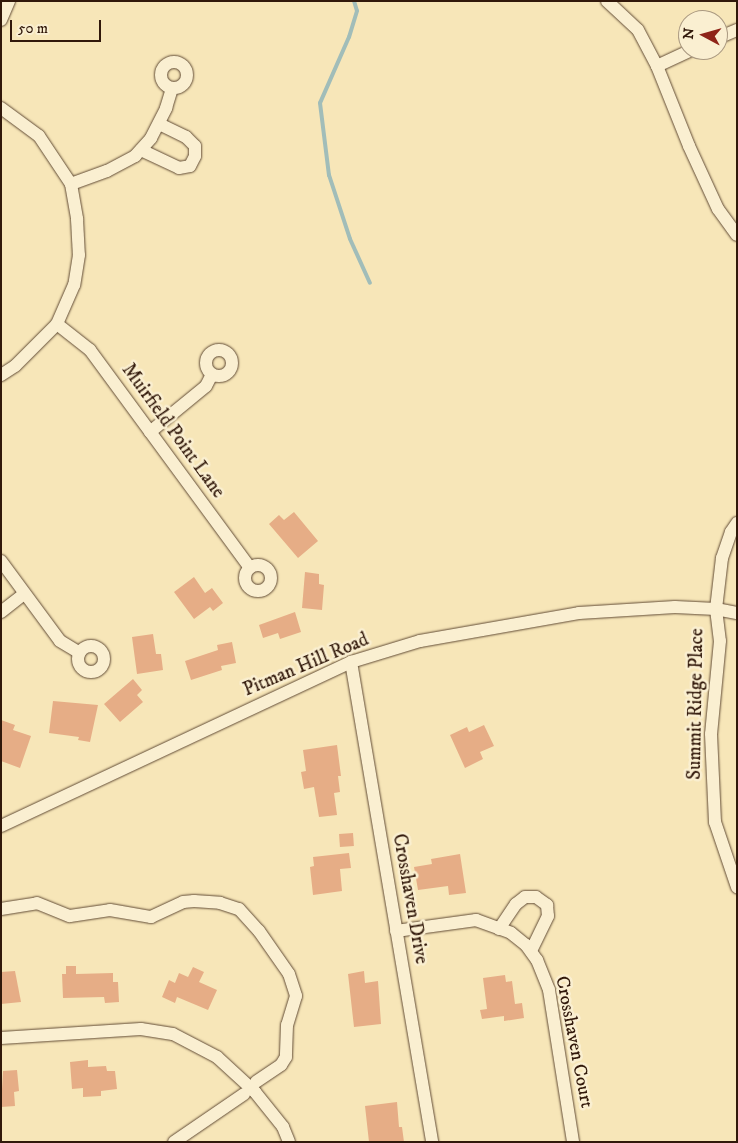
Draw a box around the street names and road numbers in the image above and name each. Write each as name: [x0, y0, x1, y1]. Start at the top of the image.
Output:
street label: Muirfield Point Lane: [117, 359, 229, 503]
street label: Pitman Hill Road: [240, 628, 372, 702]
street label: Summit Ridge Place: [683, 628, 709, 780]
street label: Crosshaven Drive: [387, 832, 433, 966]
street label: Crosshaven Court: [550, 974, 598, 1110]

